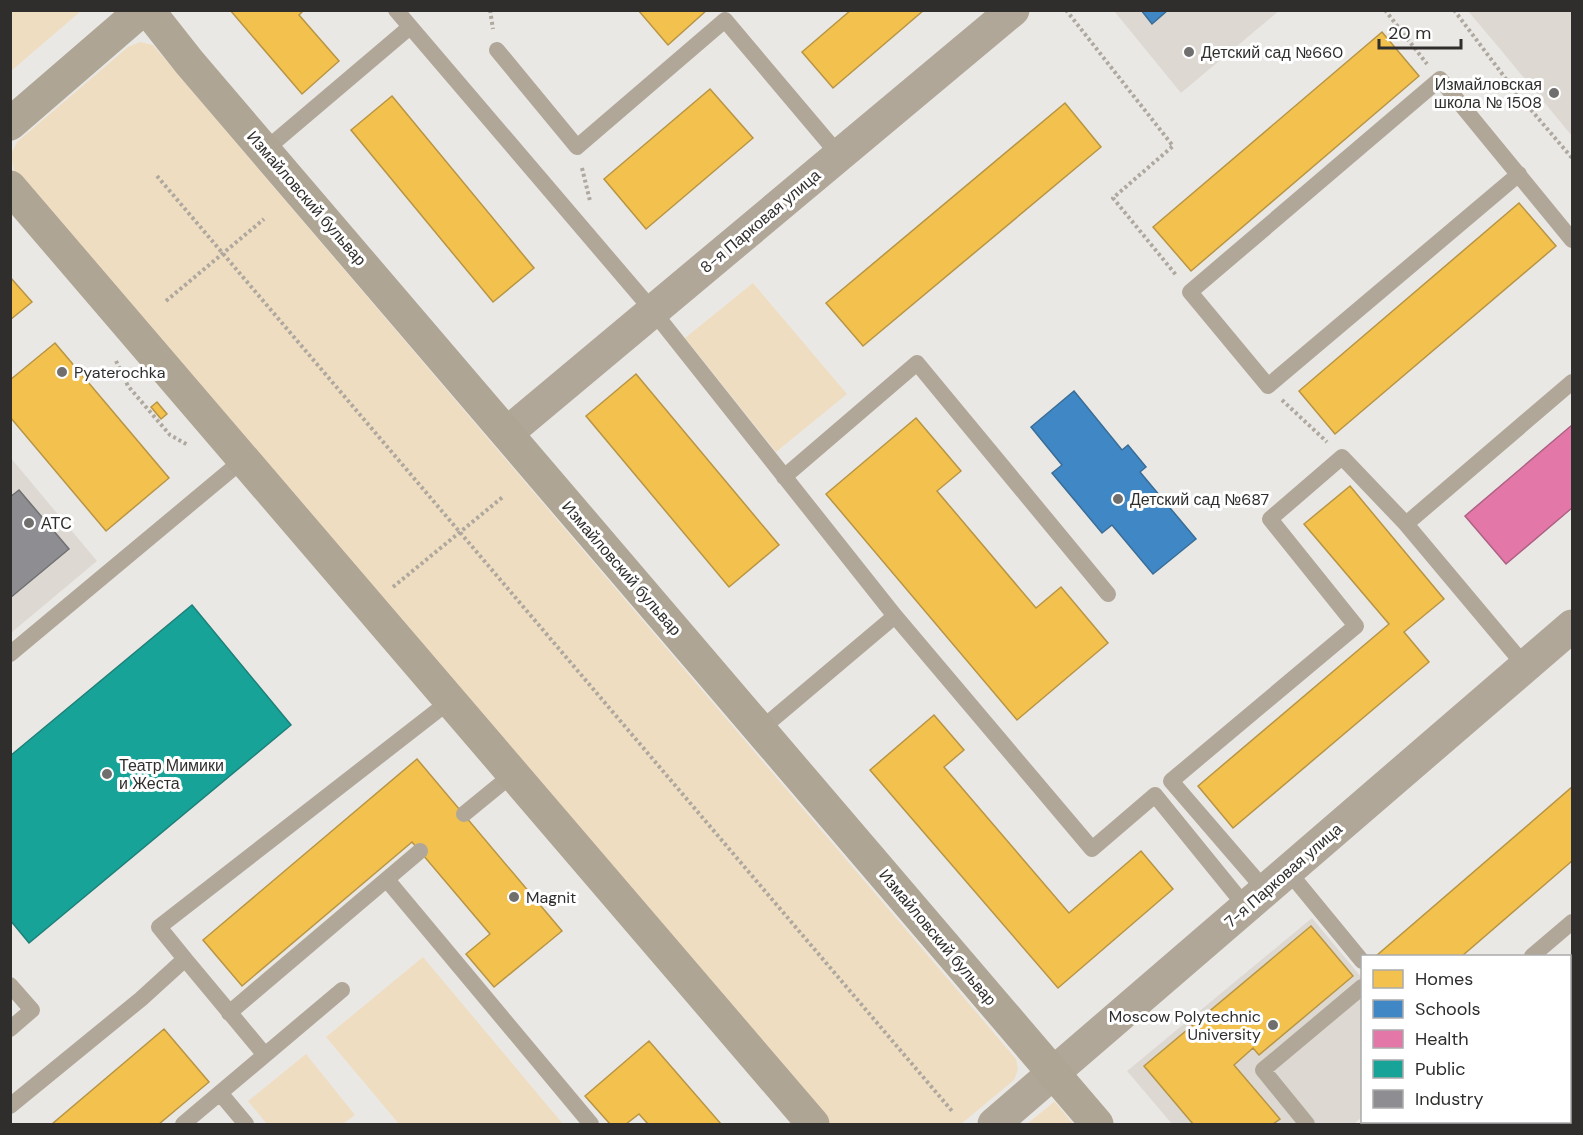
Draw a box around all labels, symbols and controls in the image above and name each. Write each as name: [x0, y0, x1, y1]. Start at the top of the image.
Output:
scale bar: [1379, 12, 1462, 50]
text: 20 m: [1388, 21, 1431, 45]
place label: Детский сад №660: [1201, 42, 1343, 63]
marker: Детский сад №660: [1182, 45, 1196, 59]
place label: Измайловская школа № 1508: [1434, 74, 1542, 113]
marker: Измайловская школа № 1508: [1547, 86, 1561, 100]
street label: Измайловский бульвар: [242, 127, 371, 270]
street label: 8-я Парковая улица: [696, 165, 825, 278]
place label: Pyaterochka: [74, 362, 165, 383]
marker: Pyaterochka: [55, 365, 69, 379]
place label: Детский сад №687: [1130, 489, 1269, 510]
marker: Детский сад №687: [1111, 492, 1125, 506]
street label: Измайловский бульвар: [557, 497, 686, 640]
place label: АТС: [41, 513, 72, 534]
marker: АТС: [22, 516, 36, 530]
place label: Театр Мимики и Жеста: [119, 755, 224, 794]
marker: Театр Мимики и Жеста: [100, 767, 114, 781]
street label: 7-я Парковая улица: [1220, 818, 1347, 932]
street label: Измайловский бульвар: [874, 865, 1001, 1010]
place label: Magnit: [526, 887, 576, 908]
marker: Magnit: [507, 890, 521, 904]
legend: [1361, 955, 1571, 1123]
text: Homes: [1415, 967, 1473, 991]
text: Schools: [1415, 997, 1480, 1021]
place label: Moscow Polytechnic University: [1109, 1006, 1261, 1045]
marker: Moscow Polytechnic University: [1266, 1018, 1280, 1032]
text: Health: [1415, 1027, 1469, 1051]
text: Public: [1415, 1057, 1466, 1081]
text: Industry: [1415, 1087, 1484, 1111]

